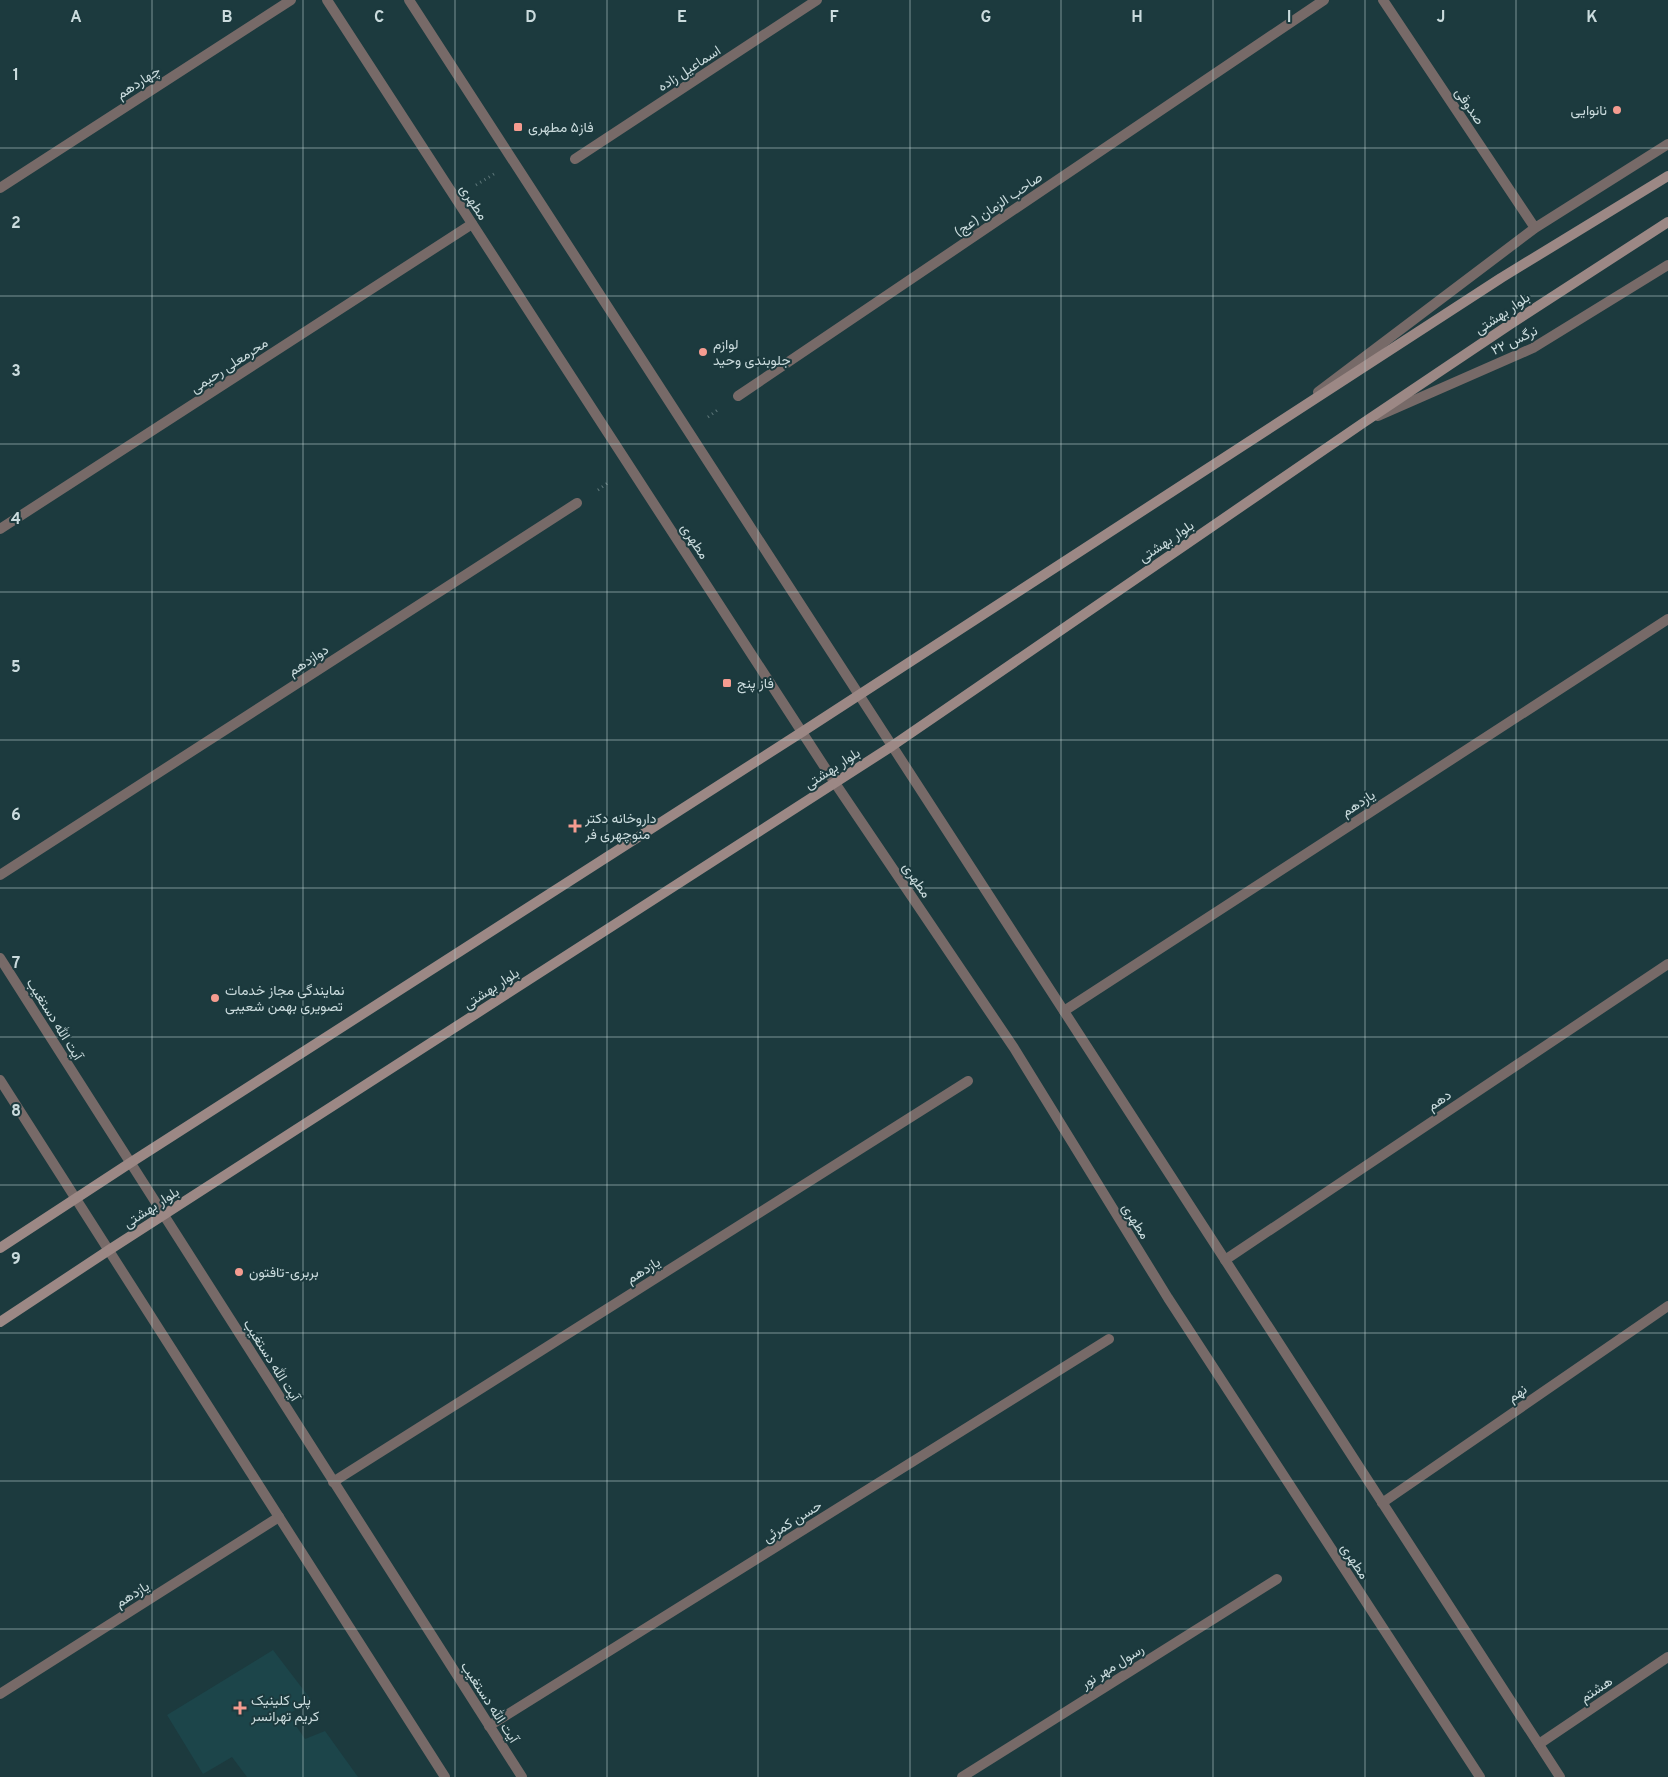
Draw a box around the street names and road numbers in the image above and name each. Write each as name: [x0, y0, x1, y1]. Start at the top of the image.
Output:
street label: اسماعیل زاده: [655, 43, 725, 96]
street label: چهاردهم: [114, 63, 164, 104]
street label: صدوقی: [1450, 85, 1487, 129]
street label: صاحب الزمان (عج): [951, 169, 1047, 242]
street label: مطهری: [455, 182, 491, 224]
street label: بلوار بهشتی: [1472, 290, 1534, 339]
street label: نرگس ۲۲: [1489, 323, 1541, 360]
street label: محرمعلی رحیمی: [188, 335, 272, 398]
street label: بلوار بهشتی: [1136, 518, 1198, 567]
street label: مطهری: [676, 521, 712, 563]
street label: دوازدهم: [285, 642, 333, 681]
street label: بلوار بهشتی: [802, 745, 864, 794]
street label: یازدهم: [1339, 787, 1379, 821]
street label: مطهری: [898, 860, 934, 902]
street label: بلوار بهشتی: [461, 965, 523, 1014]
street label: آیت الله دستغیب: [22, 975, 88, 1066]
street label: دهم: [1425, 1087, 1455, 1115]
street label: بلوار بهشتی: [121, 1184, 183, 1233]
street label: مطهری: [1117, 1201, 1152, 1243]
street label: یازدهم: [624, 1254, 664, 1288]
street label: آیت الله دستغیب: [239, 1316, 305, 1407]
street label: نهم: [1505, 1382, 1531, 1407]
street label: حسن کمرئی: [760, 1497, 826, 1547]
street label: مطهری: [1336, 1541, 1372, 1583]
street label: یازدهم: [113, 1578, 153, 1612]
street label: رسول مهر نور: [1077, 1641, 1148, 1694]
street label: آیت الله دستغیب: [456, 1658, 523, 1748]
street label: هشتم: [1577, 1673, 1617, 1707]

